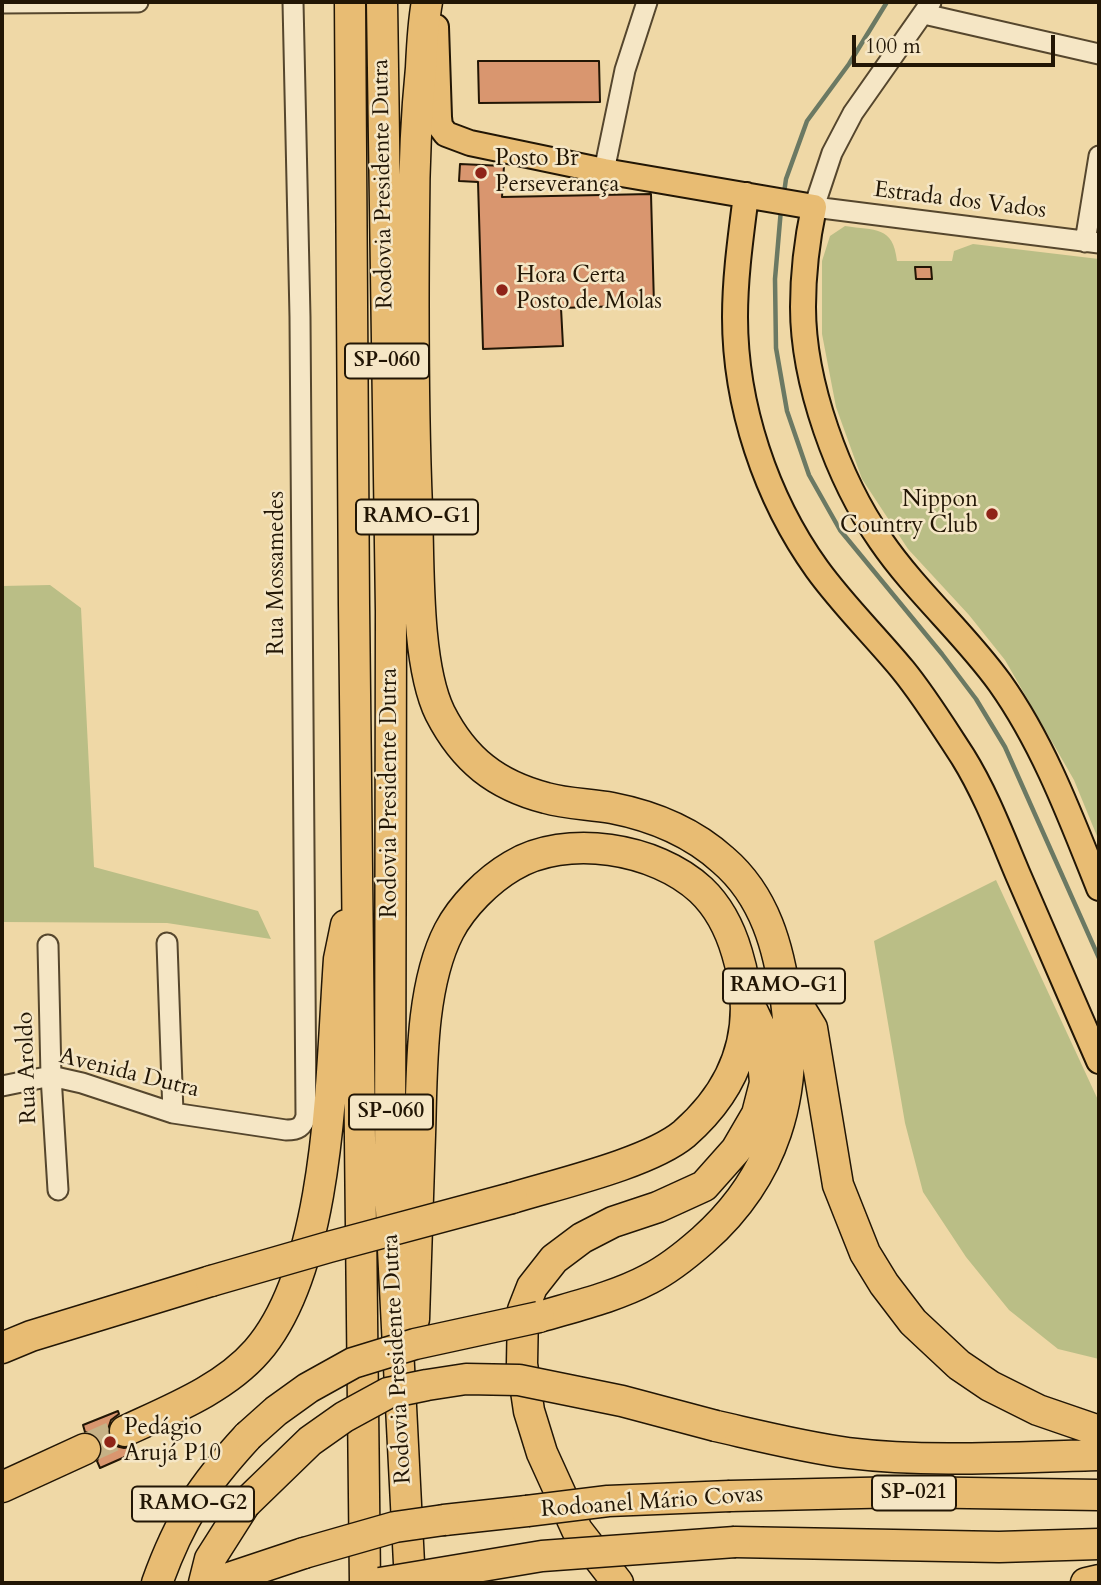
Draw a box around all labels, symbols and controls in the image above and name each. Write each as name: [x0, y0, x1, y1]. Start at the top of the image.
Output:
scale bar: [856, 21, 1059, 65]
text: 100 m: [865, 32, 921, 61]
street label: Rodovia Presidente Dutra: [368, 59, 400, 309]
place label: Posto Br Perseverança: [495, 146, 619, 200]
marker: Posto Br Perseverança: [473, 165, 489, 181]
street label: Estrada dos Vados: [872, 177, 1048, 225]
place label: Hora Certa Posto de Molas: [516, 263, 662, 317]
marker: Hora Certa Posto de Molas: [494, 282, 510, 298]
road number: SP-060: [345, 344, 429, 378]
place label: Nippon Country Club: [840, 487, 978, 541]
street label: Rua Mossamedes: [264, 491, 292, 655]
road number: RAMO-G1: [356, 500, 478, 534]
marker: Nippon Country Club: [984, 506, 1000, 522]
street label: Rodovia Presidente Dutra: [377, 668, 405, 918]
road number: RAMO-G1: [723, 968, 845, 1004]
street label: Rua Aroldo: [12, 1011, 44, 1125]
street label: Avenida Dutra: [56, 1043, 202, 1105]
road number: SP-060: [349, 1094, 433, 1130]
street label: Rodovia Presidente Dutra: [378, 1233, 418, 1485]
place label: Pedágio Arujá P10: [124, 1415, 221, 1469]
marker: Pedágio Arujá P10: [102, 1434, 118, 1450]
road number: SP-021: [872, 1476, 956, 1510]
street label: Rodoanel Mário Covas: [540, 1481, 764, 1525]
road number: RAMO-G2: [132, 1486, 254, 1522]

